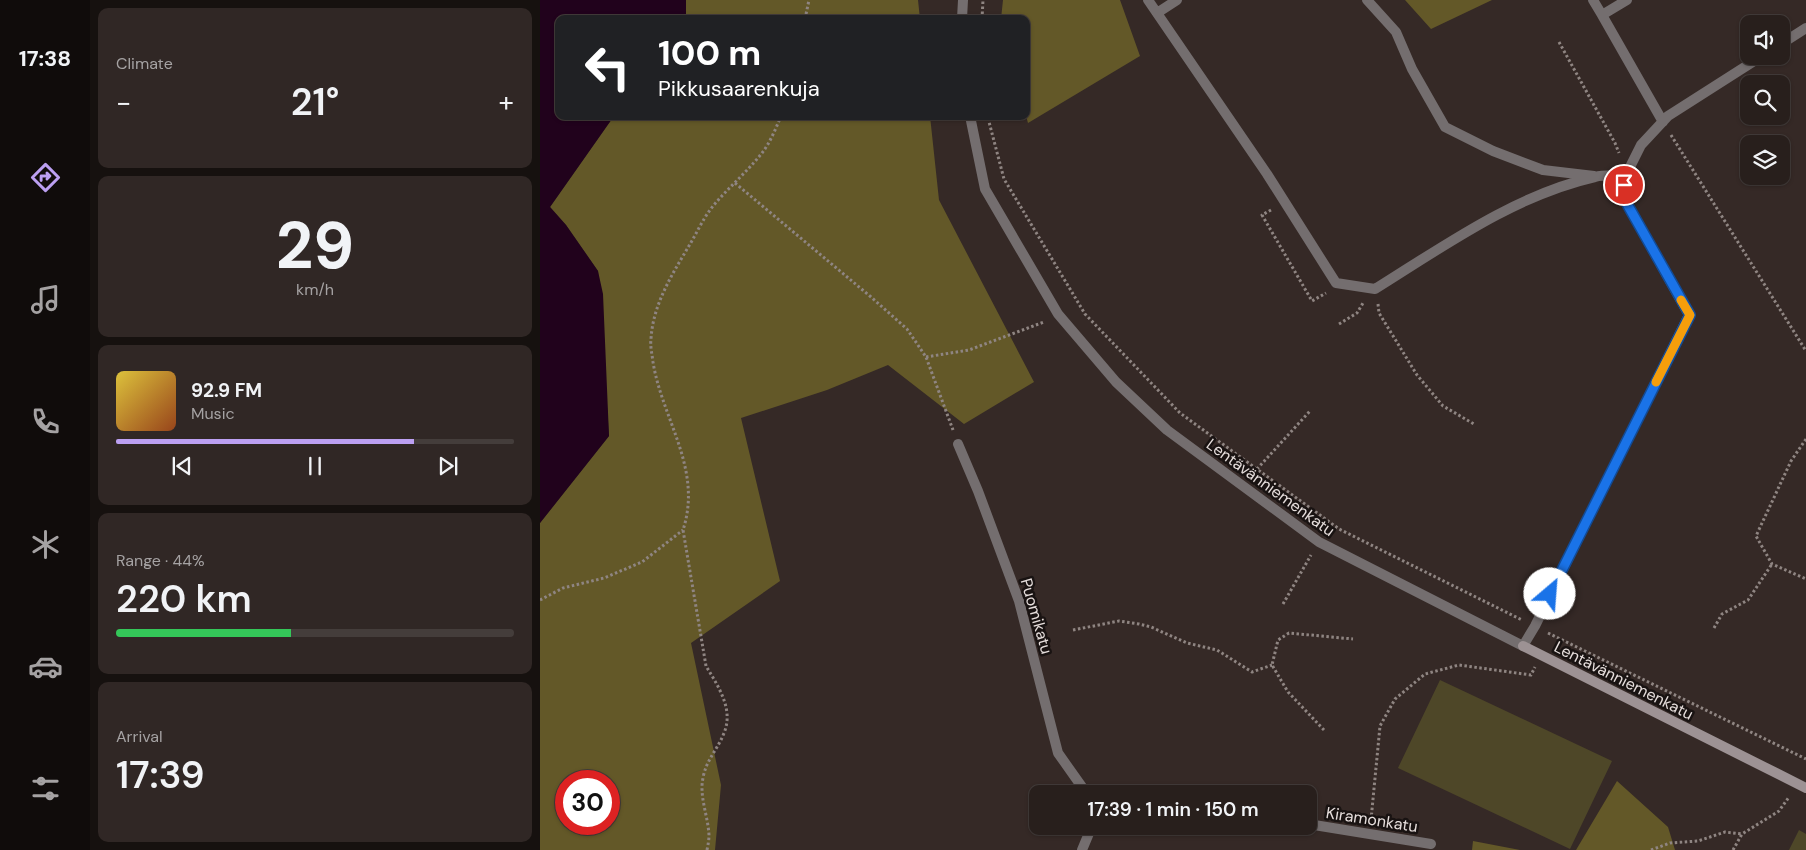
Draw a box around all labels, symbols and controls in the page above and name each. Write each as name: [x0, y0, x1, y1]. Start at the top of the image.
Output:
map controls: [1740, 15, 1790, 185]
button: sound: [1740, 15, 1790, 65]
text: 100 m: [658, 30, 761, 76]
icon: left: [575, 35, 640, 100]
text: 17:38: [19, 44, 71, 73]
text: Climate: [116, 53, 173, 74]
text: Pikkusaarenkuja: [658, 74, 820, 103]
button: search: [1740, 75, 1790, 125]
text: 21°: [291, 77, 339, 127]
text: −: [116, 84, 131, 121]
text: +: [499, 84, 514, 121]
button: layers: [1740, 135, 1790, 185]
icon: directions: [28, 160, 63, 195]
pin: [1603, 164, 1645, 206]
icon: arrive: [1610, 171, 1638, 199]
text: 29: [276, 204, 354, 288]
text: km/h: [296, 279, 334, 300]
icon: music: [28, 282, 63, 317]
text: 92.9 FM: [191, 378, 262, 403]
text: Music: [191, 403, 235, 424]
icon: phone: [28, 404, 63, 439]
street label: Lentävänniemenkatu: [1202, 434, 1339, 541]
icon: previous: [168, 452, 196, 480]
icon: pause: [301, 452, 329, 480]
icon: next: [434, 452, 462, 480]
icon: climate: [28, 527, 63, 562]
text: Range · 44%: [116, 550, 204, 571]
position arrow: [1523, 567, 1575, 619]
text: 220 km: [116, 574, 252, 624]
street label: Puomikatu: [1016, 576, 1057, 656]
street label: Lentävänniemenkatu: [1551, 636, 1697, 725]
icon: car: [28, 649, 63, 684]
text: Arrival: [116, 726, 163, 747]
text: 17:39: [116, 750, 205, 800]
speed limit sign: 30: [555, 770, 620, 835]
icon: filters: [28, 771, 63, 806]
text: 17:39 · 1 min · 150 m: [1088, 797, 1258, 822]
street label: Kiramonkatu: [1325, 802, 1419, 837]

